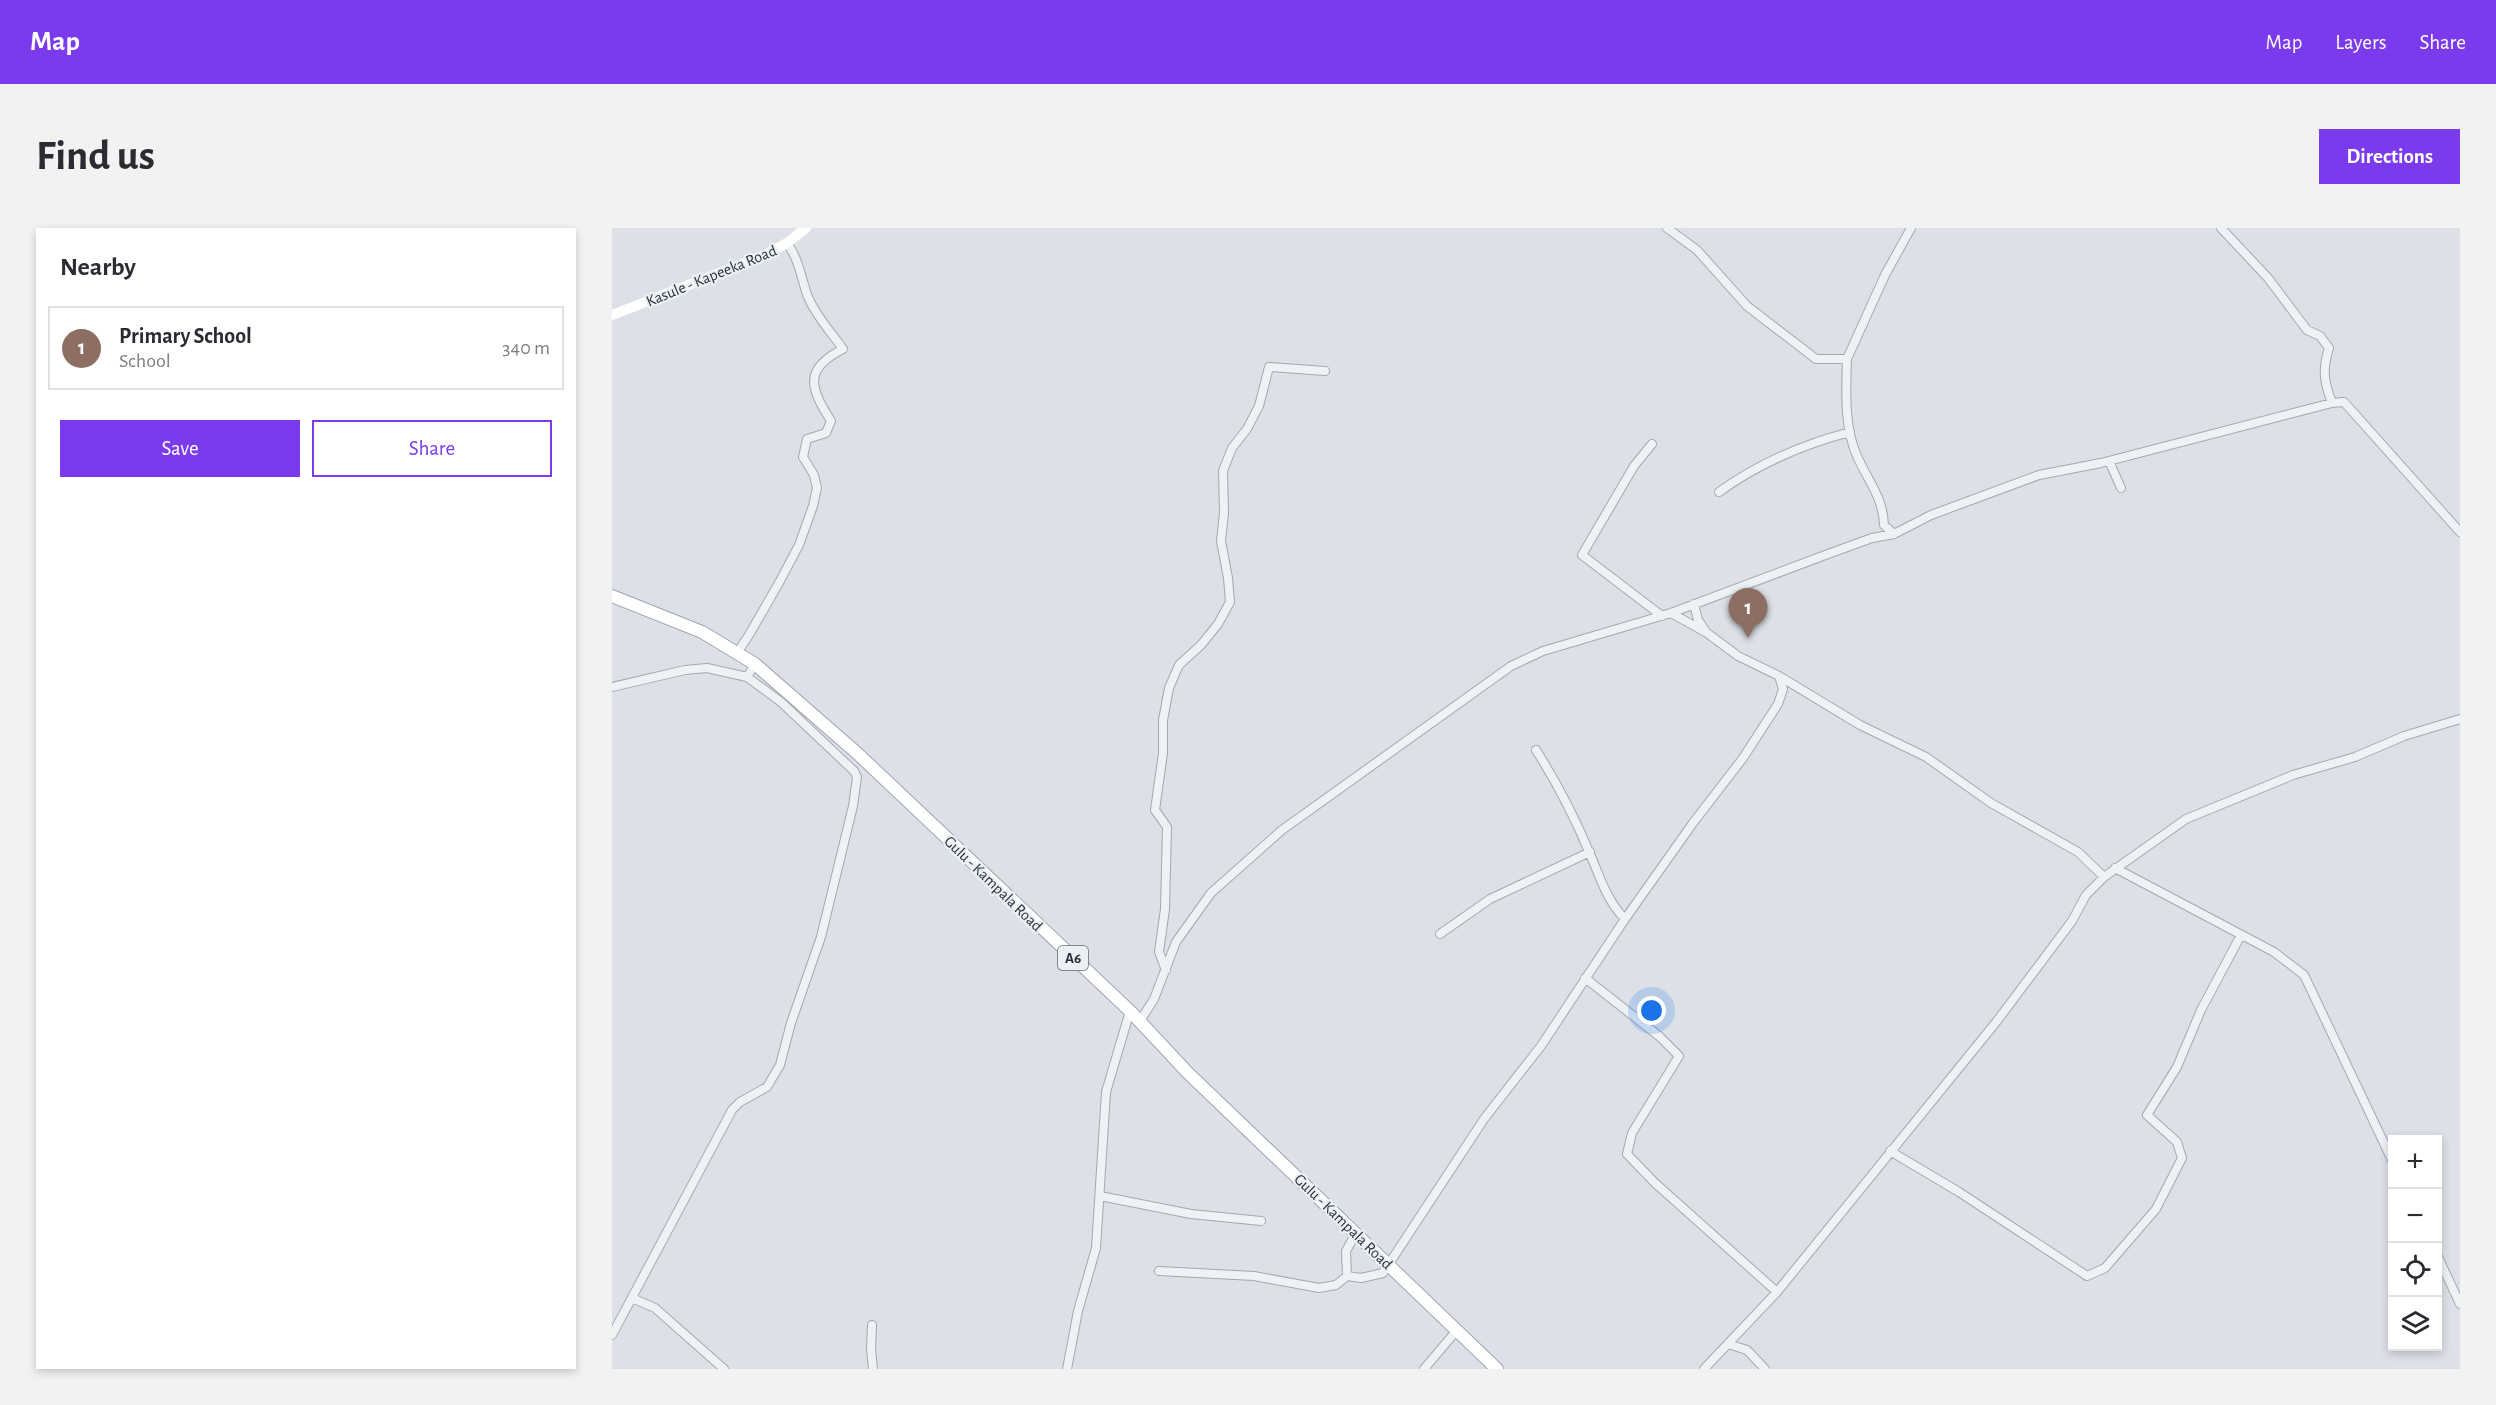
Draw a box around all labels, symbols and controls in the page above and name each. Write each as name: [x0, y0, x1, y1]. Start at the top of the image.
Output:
text: Map: [30, 28, 80, 56]
text: Map: [2266, 32, 2302, 53]
text: Layers: [2335, 32, 2386, 53]
text: Share: [2419, 32, 2466, 53]
button: Directions: [2319, 129, 2460, 184]
text: Find us: [36, 135, 155, 177]
street label: Kasule - Kapeeka Road: [644, 242, 779, 309]
text: Nearby: [60, 254, 136, 280]
text: Primary School: [119, 325, 252, 347]
text: 1: [78, 338, 85, 358]
text: 340 m: [502, 338, 550, 358]
text: School: [119, 351, 171, 371]
button: Save: [60, 420, 300, 477]
button: Share: [312, 420, 552, 477]
pin: 1: [1728, 588, 1768, 638]
street label: Gulu - Kampala Road: [941, 833, 1046, 935]
road number: A6: [1058, 946, 1088, 970]
your location: [1637, 996, 1666, 1025]
map controls: [2388, 1135, 2442, 1351]
button: +: [2388, 1135, 2442, 1189]
street label: Gulu - Kampala Road: [1291, 1171, 1396, 1273]
button: −: [2388, 1189, 2442, 1243]
button: locate: [2388, 1243, 2442, 1297]
button: layers: [2388, 1297, 2442, 1351]

